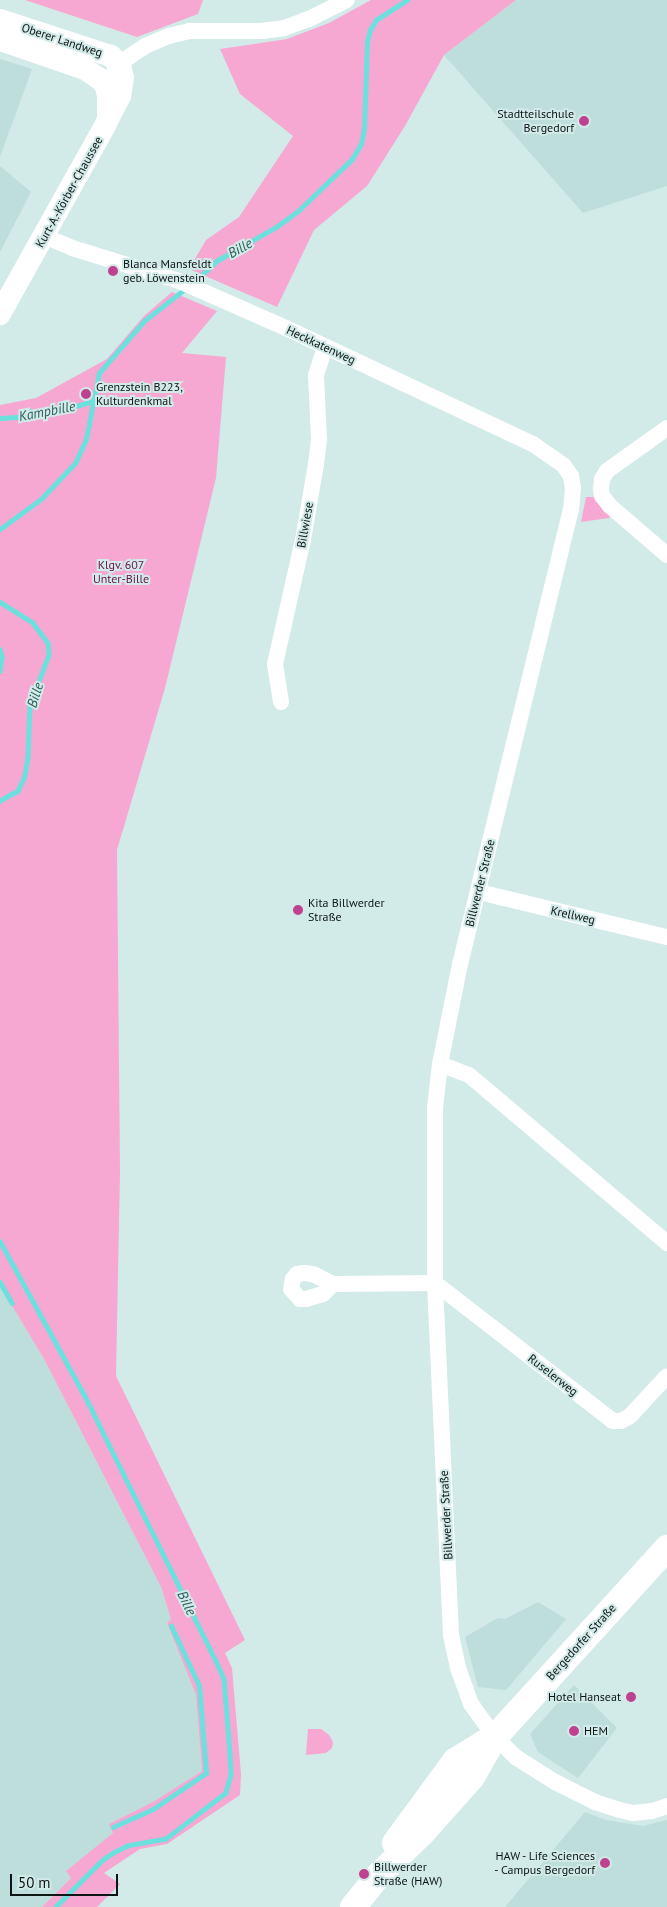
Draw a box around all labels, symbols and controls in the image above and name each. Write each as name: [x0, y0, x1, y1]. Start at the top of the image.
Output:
street label: Oberer Landweg: [20, 20, 104, 60]
place label: Stadtteilschule Bergedorf: [497, 107, 574, 135]
marker: Stadtteilschule Bergedorf: [578, 115, 590, 127]
street label: Kurt-A.-Körber-Chaussee: [32, 134, 106, 250]
water label: Bille: [225, 234, 255, 262]
place label: Blanca Mansfeldt geb. Löwenstein: [123, 257, 211, 285]
marker: Blanca Mansfeldt geb. Löwenstein: [107, 265, 119, 277]
street label: Heckkatenweg: [284, 323, 358, 367]
place label: Grenzstein B223, Kulturdenkmal: [96, 380, 183, 408]
marker: Grenzstein B223, Kulturdenkmal: [80, 388, 92, 400]
water label: Kampbille: [17, 397, 77, 425]
street label: Billwiese: [294, 501, 316, 549]
park label: Klgv. 607 Unter-Bille: [93, 558, 149, 586]
water label: Bille: [23, 680, 47, 710]
street label: Billwerder Straße: [462, 838, 498, 928]
place label: Kita Billwerder Straße: [308, 896, 384, 924]
street label: Krellweg: [549, 903, 597, 927]
marker: Kita Billwerder Straße: [292, 904, 304, 916]
street label: Ruselerweg: [525, 1351, 581, 1399]
street label: Billwerder Straße: [436, 1470, 456, 1560]
water label: Bille: [174, 1588, 200, 1618]
street label: Bergedorfer Straße: [543, 1601, 619, 1683]
place label: Hotel Hanseat: [548, 1690, 621, 1704]
marker: Hotel Hanseat: [625, 1691, 637, 1703]
place label: HEM: [584, 1724, 608, 1738]
marker: HEM: [568, 1725, 580, 1737]
place label: HAW - Life Sciences - Campus Bergedorf: [493, 1849, 595, 1877]
marker: HAW - Life Sciences - Campus Bergedorf: [599, 1857, 611, 1869]
place label: Billwerder Straße (HAW): [374, 1860, 442, 1888]
scale bar: [12, 1864, 120, 1896]
marker: Billwerder Straße (HAW): [358, 1868, 370, 1880]
text: 50 m: [18, 1873, 51, 1892]

